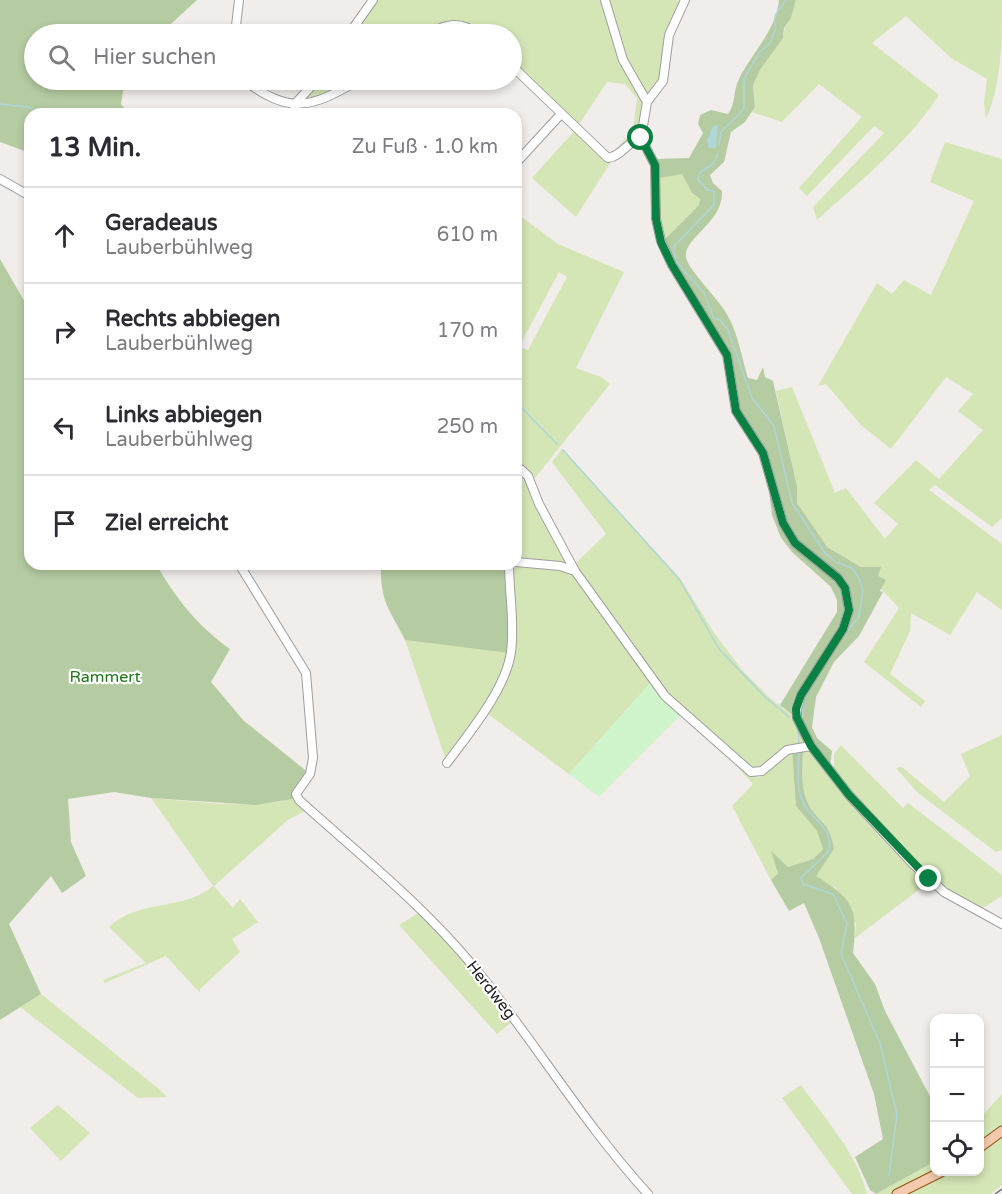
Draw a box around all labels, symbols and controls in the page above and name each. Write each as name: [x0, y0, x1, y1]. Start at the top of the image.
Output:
search box: [24, 24, 522, 90]
icon: search: [45, 41, 78, 74]
text: Hier suchen: [93, 44, 216, 70]
route start: [627, 124, 653, 150]
text: 13 Min.: [48, 132, 141, 163]
text: Zu Fuß · 1.0 km: [352, 135, 498, 159]
text: Geradeaus: [105, 210, 217, 236]
icon: ahead: [48, 219, 81, 252]
text: 610 m: [437, 223, 498, 247]
text: Lauberbühlweg: [105, 236, 253, 260]
text: Rechts abbiegen: [105, 306, 280, 332]
icon: right: [48, 315, 81, 348]
text: 170 m: [437, 319, 498, 343]
text: Lauberbühlweg: [105, 332, 253, 356]
text: Links abbiegen: [105, 402, 263, 428]
icon: left: [48, 411, 81, 444]
text: 250 m: [437, 415, 498, 439]
text: Lauberbühlweg: [105, 428, 253, 452]
icon: arrive: [48, 507, 81, 540]
text: Ziel erreicht: [105, 510, 228, 536]
park label: Rammert: [69, 667, 141, 687]
route end: [915, 865, 941, 891]
street label: Herdweg: [462, 957, 520, 1023]
map controls: [930, 1014, 984, 1176]
button: +: [930, 1014, 984, 1068]
button: −: [930, 1068, 984, 1122]
button: locate: [930, 1122, 984, 1176]

